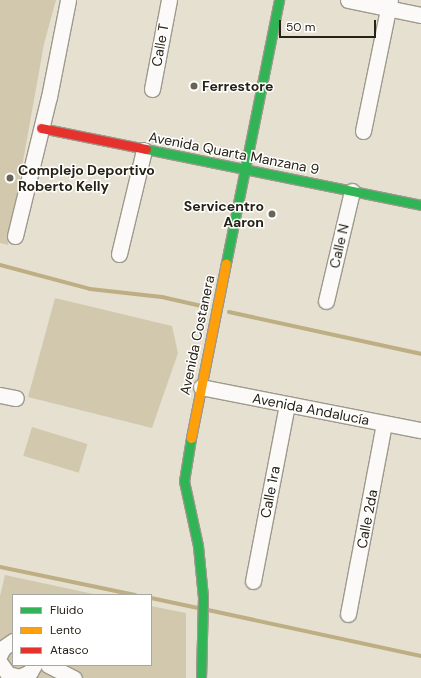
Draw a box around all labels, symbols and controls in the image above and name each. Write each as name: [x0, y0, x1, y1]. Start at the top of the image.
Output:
scale bar: [281, 12, 378, 38]
text: 50 m: [286, 19, 315, 35]
street label: Calle T: [148, 22, 172, 68]
place label: Ferrestore: [202, 78, 273, 94]
marker: Ferrestore: [189, 81, 199, 91]
street label: Avenida Quarta Manzana 9: [147, 128, 321, 178]
place label: Complejo Deportivo Roberto Kelly: [18, 162, 155, 194]
marker: Complejo Deportivo Roberto Kelly: [5, 173, 15, 183]
place label: Servicentro Aaron: [184, 198, 264, 230]
marker: Servicentro Aaron: [267, 209, 277, 219]
street label: Calle N: [326, 222, 352, 270]
street label: Avenida Costanera: [176, 274, 218, 396]
street label: Avenida Andalucía: [251, 389, 371, 429]
street label: Calle 1ra: [257, 465, 283, 519]
street label: Calle 2da: [353, 488, 381, 550]
legend: [12, 594, 152, 666]
text: Fluido: [50, 602, 84, 618]
text: Lento: [50, 622, 81, 638]
text: Atasco: [50, 642, 89, 658]

